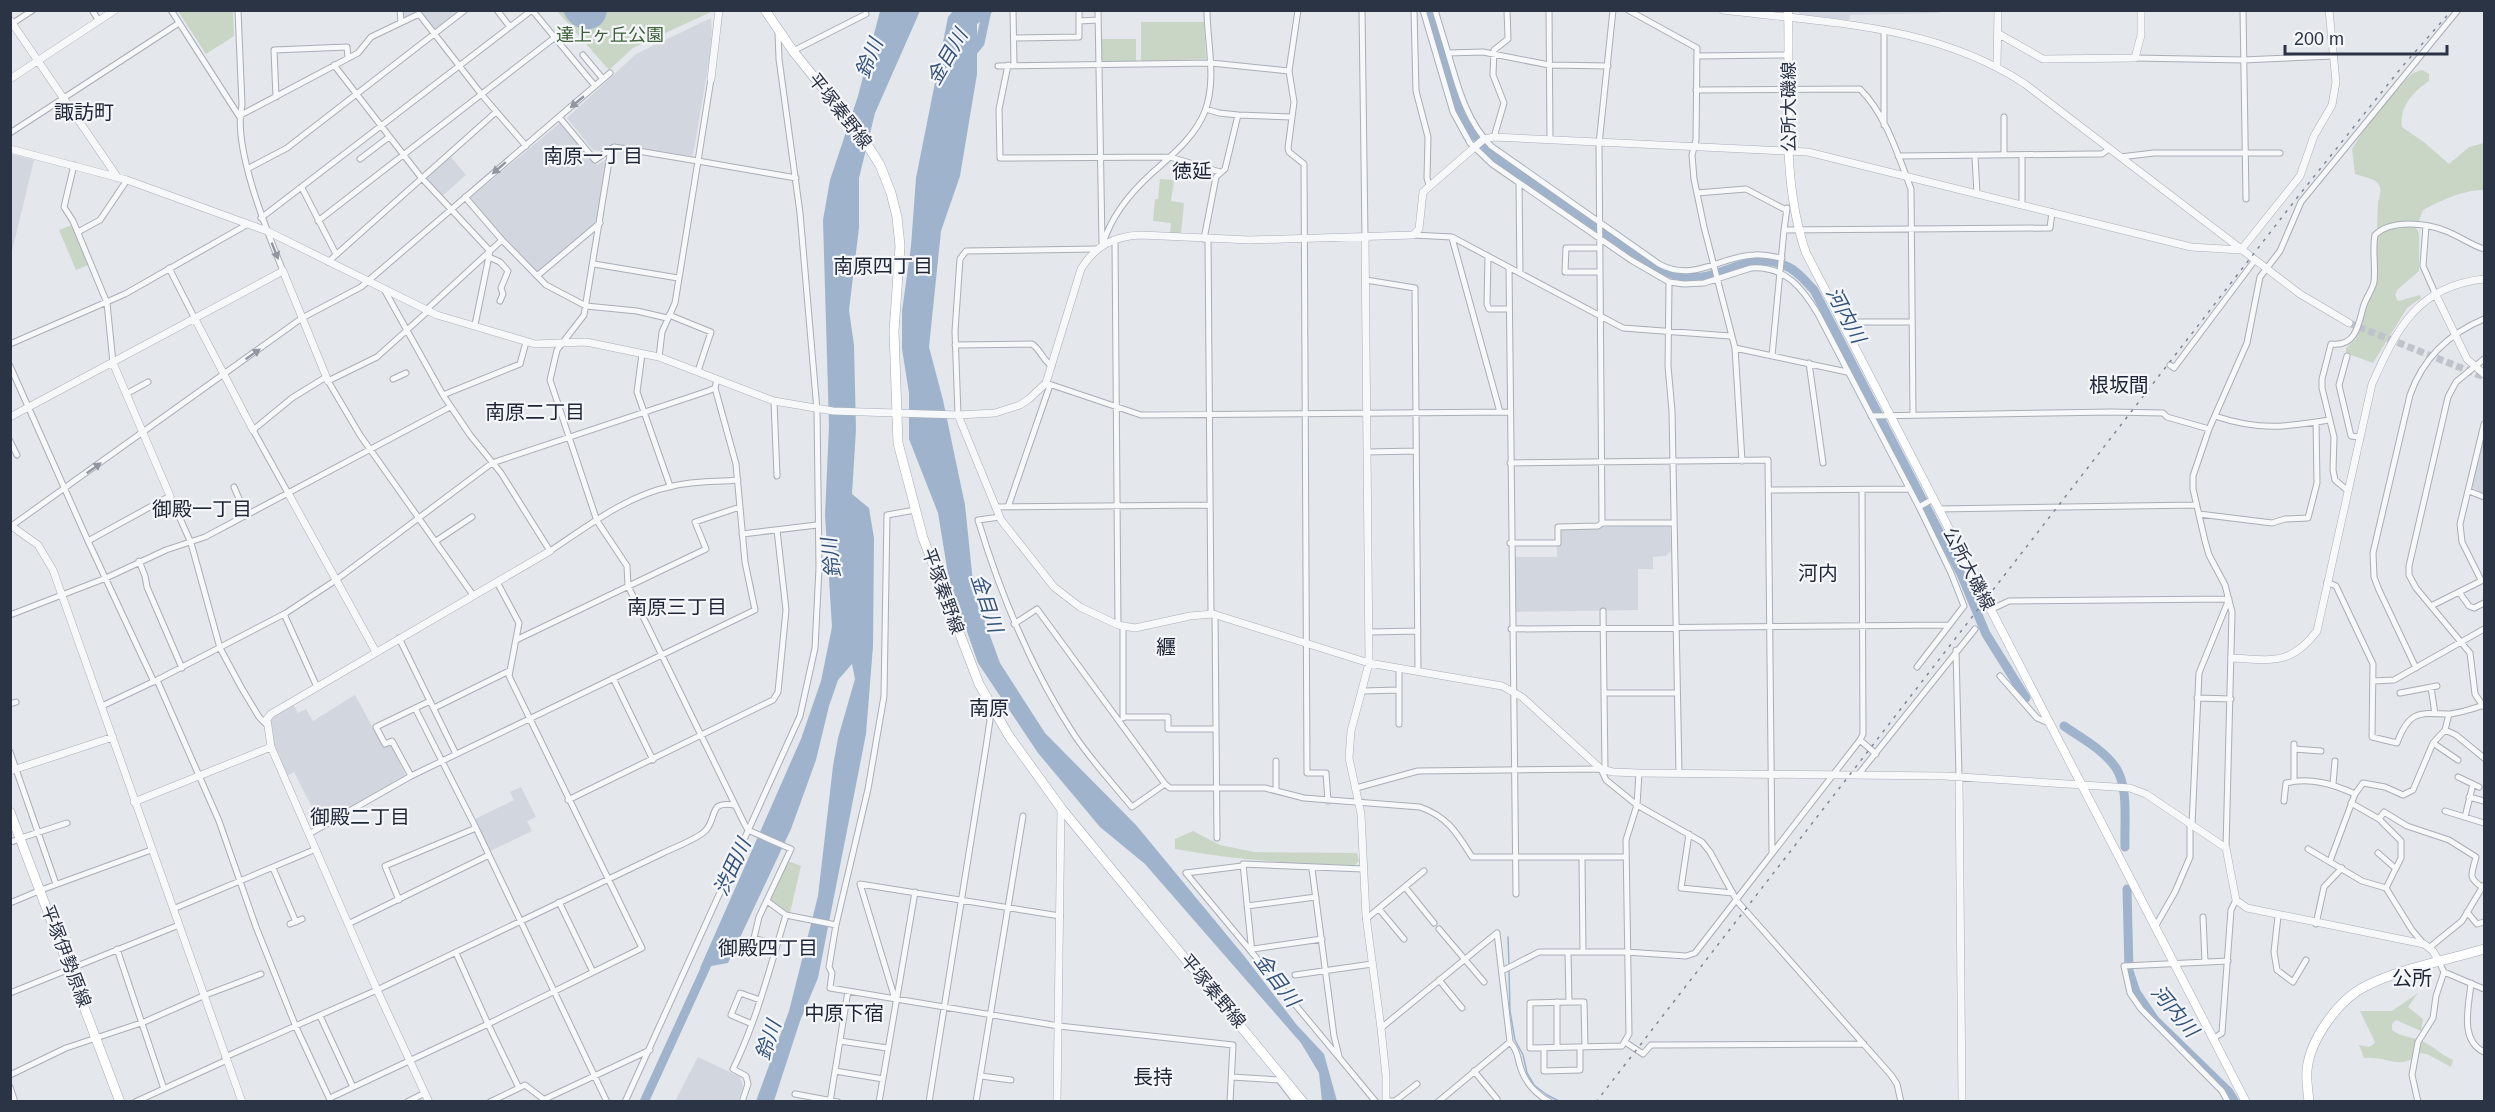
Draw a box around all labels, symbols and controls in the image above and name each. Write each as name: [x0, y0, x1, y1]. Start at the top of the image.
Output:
scale bar: [2285, 18, 2447, 56]
water label: 金目川: [922, 24, 973, 88]
park label: 達上ヶ丘公園: [556, 25, 664, 45]
text: 200 m: [2294, 29, 2344, 49]
water label: 鈴川: [851, 33, 887, 81]
street label: 公所大磯線: [1779, 62, 1799, 152]
street label: 平塚秦野線: [804, 69, 876, 153]
one-way arrow: [569, 95, 585, 108]
district label: 諏訪町: [54, 101, 114, 123]
district label: 南原一丁目: [543, 145, 643, 167]
district label: 徳延: [1172, 160, 1212, 182]
one-way arrow: [491, 162, 507, 175]
one-way arrow: [271, 242, 280, 260]
district label: 南原四丁目: [833, 255, 933, 277]
water label: 河内川: [1822, 283, 1871, 348]
one-way arrow: [244, 348, 260, 360]
district label: 根坂間: [2089, 374, 2149, 396]
district label: 南原二丁目: [485, 401, 585, 423]
one-way arrow: [87, 462, 102, 474]
district label: 御殿一丁目: [152, 498, 252, 520]
street label: 公所大磯線: [1940, 524, 1998, 614]
water label: 鈴川: [817, 535, 844, 579]
street label: 平塚秦野線: [918, 545, 968, 637]
district label: 河内: [1798, 562, 1838, 584]
water label: 金目川: [967, 571, 1007, 637]
district label: 南原三丁目: [627, 596, 727, 618]
district label: 纒: [1156, 636, 1176, 658]
district label: 南原: [969, 697, 1009, 719]
district label: 御殿二丁目: [310, 806, 410, 828]
water label: 渋田川: [709, 833, 755, 899]
street label: 平塚伊勢原線: [37, 902, 95, 1010]
district label: 御殿四丁目: [718, 937, 818, 959]
water label: 金目川: [1250, 949, 1305, 1012]
street label: 平塚秦野線: [1176, 950, 1250, 1032]
district label: 公所: [2392, 967, 2432, 989]
water label: 河内川: [2147, 981, 2204, 1043]
district label: 中原下宿: [804, 1002, 884, 1024]
water label: 鈴川: [751, 1016, 785, 1062]
district label: 長持: [1133, 1066, 1173, 1088]

